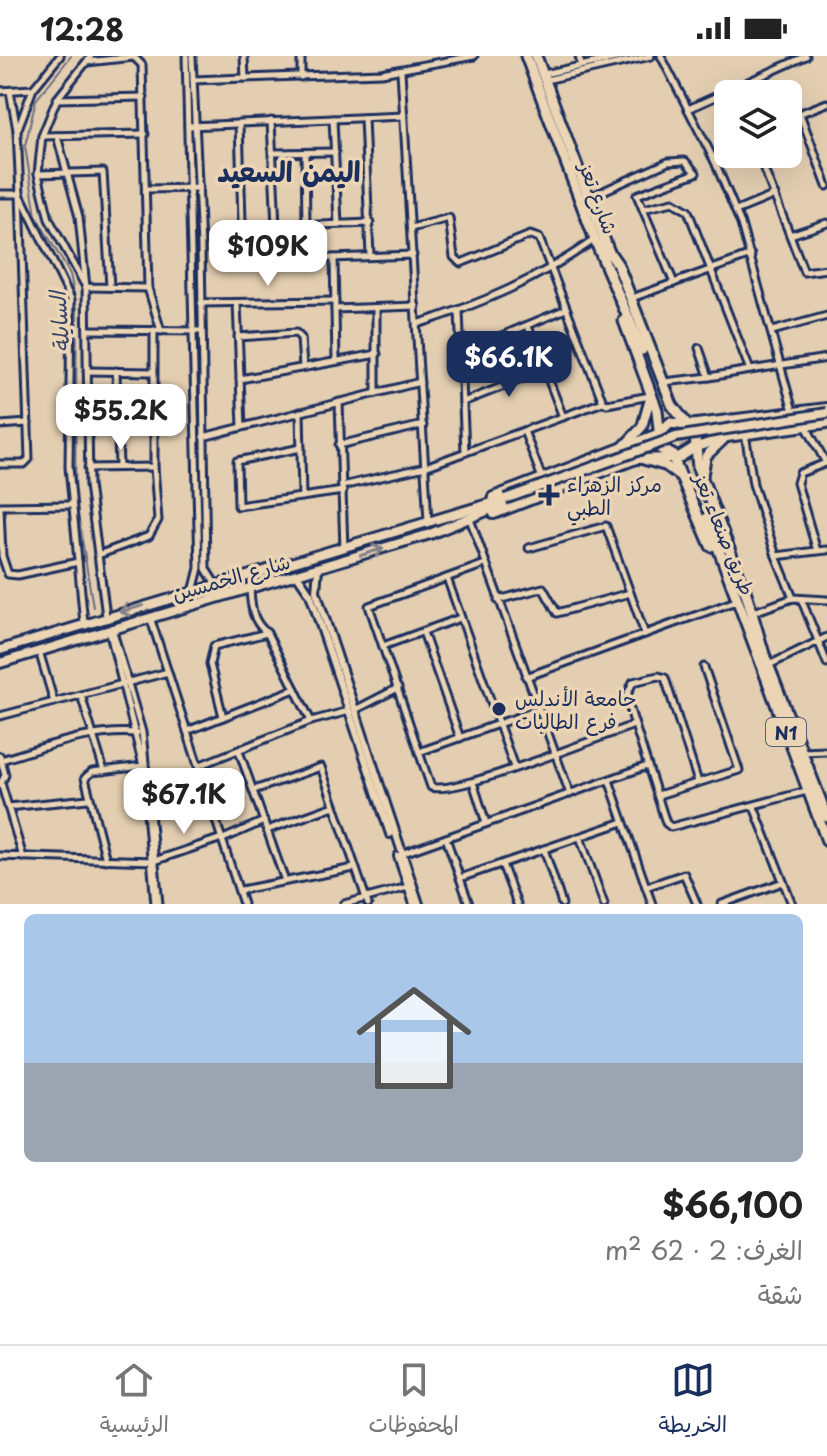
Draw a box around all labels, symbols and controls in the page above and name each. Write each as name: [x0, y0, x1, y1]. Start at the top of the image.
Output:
text: 12:28: [40, 6, 124, 51]
map controls: [714, 80, 802, 168]
button: layers: [714, 80, 802, 168]
district label: اليمن السعيد: [217, 149, 361, 192]
street label: شارع تعز: [571, 156, 626, 238]
pin: $109K: [212, 220, 324, 288]
text: $109K: [227, 226, 309, 265]
water label: السايلة: [39, 288, 77, 353]
pin: $66.1K: [444, 331, 574, 399]
text: $66.1K: [465, 337, 553, 376]
pin: $55.2K: [56, 384, 186, 452]
text: $55.2K: [74, 390, 168, 429]
street label: طريق صنعاء تعز: [686, 467, 763, 600]
place label: مركز الزهراء الطبي: [567, 469, 662, 526]
marker: مركز الزهراء الطبي: [538, 484, 560, 506]
one-way arrow: [359, 544, 384, 558]
street label: شارع الخمسين: [168, 546, 294, 608]
one-way arrow: [118, 603, 144, 618]
place label: جامعة الأندلس فرع الطالبات: [515, 683, 637, 736]
marker: جامعة الأندلس فرع الطالبات: [490, 700, 508, 718]
road number: N1: [766, 718, 806, 746]
pin: $67.1K: [119, 768, 249, 836]
text: $67.1K: [142, 774, 226, 813]
icon: home: [342, 966, 486, 1110]
text: $66,100: [663, 1178, 803, 1230]
text: الغرف: 2 · 62 m²: [605, 1230, 803, 1269]
text: شقة: [758, 1274, 803, 1313]
tab: الرئيسية: [100, 1358, 169, 1444]
tab: المحفوظات: [368, 1358, 459, 1444]
tab: الخريطة: [659, 1358, 727, 1444]

